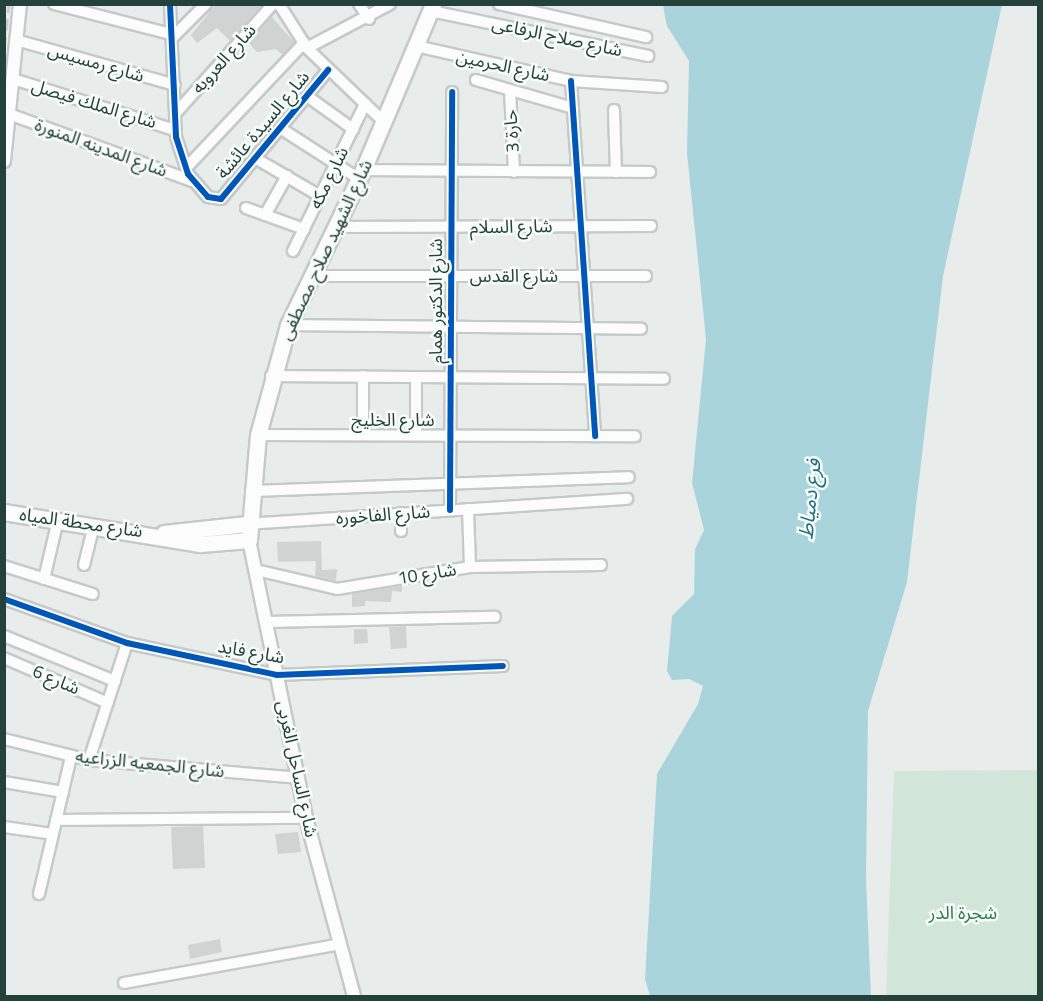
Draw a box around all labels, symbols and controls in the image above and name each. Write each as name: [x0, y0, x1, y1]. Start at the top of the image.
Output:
street label: شارع صلاح الرفاعى: [490, 13, 624, 61]
street label: شارع العروبه: [187, 20, 261, 98]
street label: شارع رمسيس: [45, 39, 147, 87]
street label: شارع الحرمين: [454, 46, 552, 86]
street label: شارع السيدة عائشة: [212, 67, 314, 183]
street label: شارع الملك فيصل: [29, 75, 159, 133]
street label: حارة 3: [500, 109, 524, 153]
street label: شارع المدينه المنورة: [32, 114, 170, 182]
street label: شارع مكه: [305, 143, 353, 213]
street label: شارع الشهيد صلاح مصطفى: [275, 156, 377, 344]
street label: شارع السلام: [469, 215, 553, 239]
street label: شارع الدكتور همام: [425, 238, 447, 364]
street label: شارع القدس: [470, 265, 558, 287]
street label: شارع الخليج: [351, 409, 435, 431]
water label: فرع دمياط: [793, 458, 825, 540]
street label: شارع الفاخوره: [335, 501, 431, 529]
street label: شارع محطة المياه: [18, 504, 144, 542]
street label: شارع 10: [396, 559, 458, 589]
street label: شارع فايد: [216, 636, 286, 668]
street label: شارع 6: [29, 660, 83, 700]
street label: شارع الساحل الغربى: [272, 699, 322, 839]
street label: شارع الجمعيه الزراعيه: [74, 745, 226, 783]
park label: شجرة الدر: [929, 902, 997, 924]

